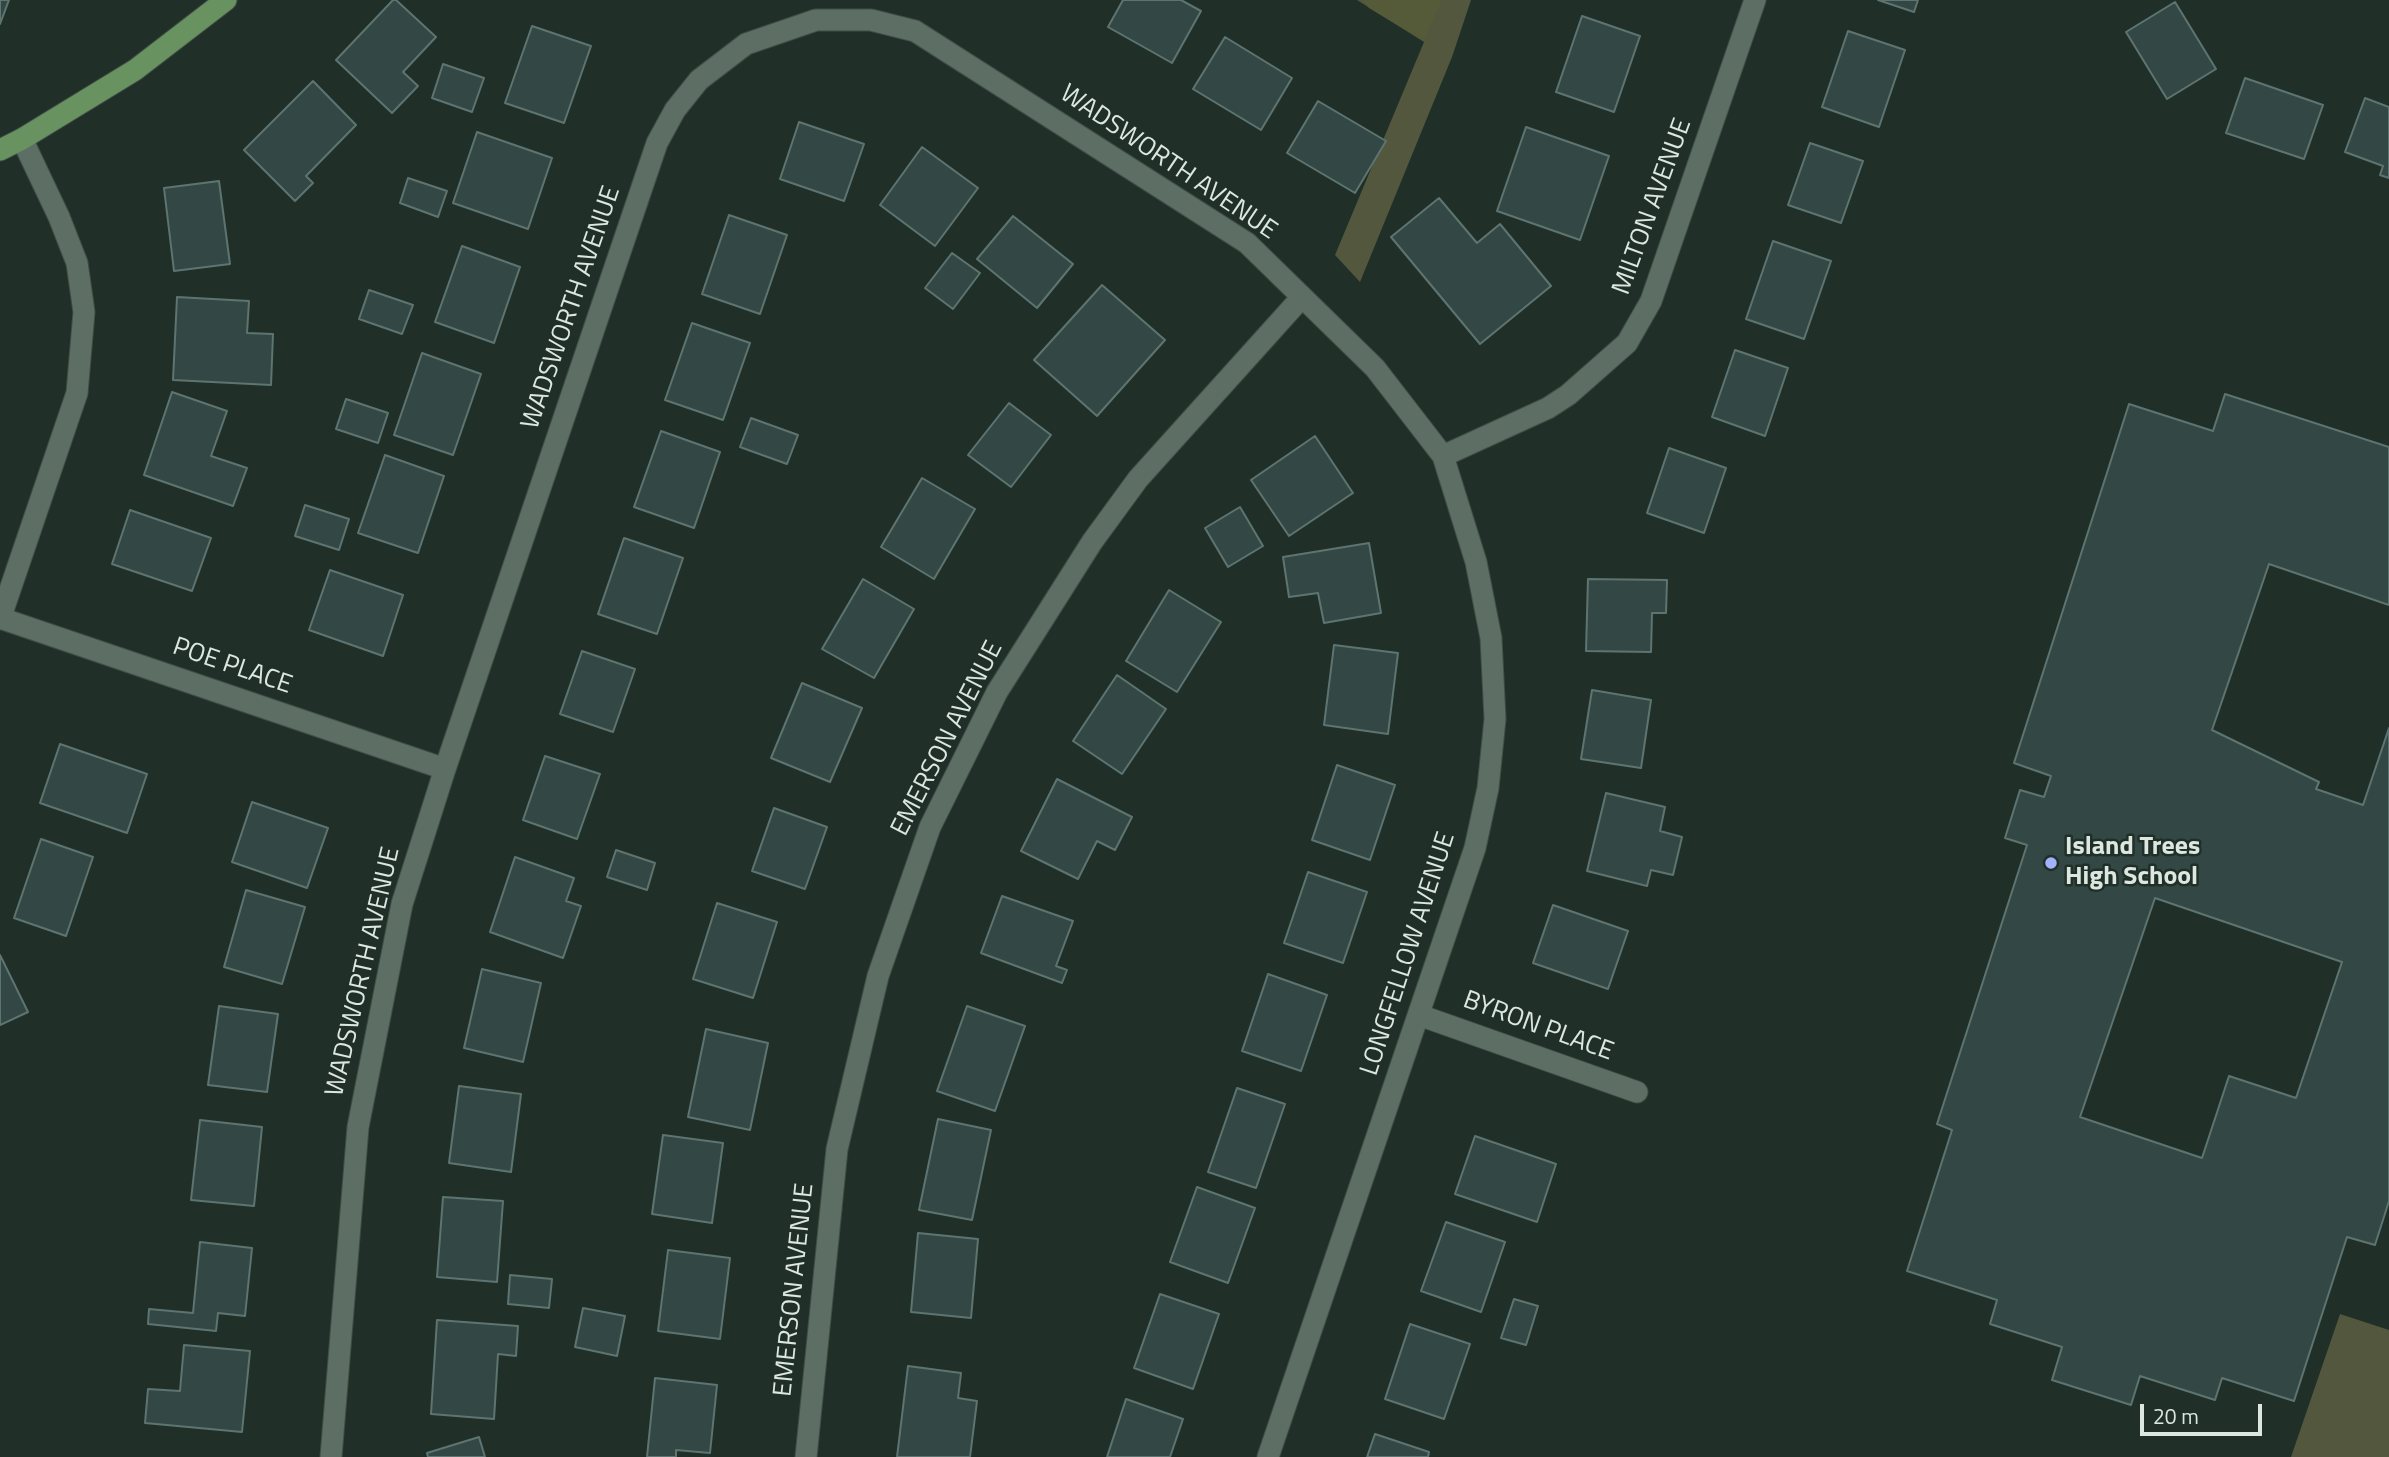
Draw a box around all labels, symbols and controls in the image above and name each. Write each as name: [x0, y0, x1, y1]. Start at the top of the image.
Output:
street label: WADSWORTH AVENUE: [1054, 79, 1282, 247]
street label: MILTON AVENUE: [1607, 115, 1699, 299]
street label: WADSWORTH AVENUE: [516, 183, 628, 433]
street label: POE PLACE: [168, 632, 296, 702]
street label: EMERSON AVENUE: [885, 637, 1011, 841]
street label: LONGFELLOW AVENUE: [1355, 828, 1463, 1080]
place label: Island Trees High School: [2065, 832, 2200, 894]
street label: WADSWORTH AVENUE: [320, 844, 408, 1100]
marker: Island Trees High School: [2043, 855, 2059, 871]
street label: BYRON PLACE: [1459, 985, 1617, 1069]
street label: EMERSON AVENUE: [768, 1182, 822, 1398]
scale bar: [2144, 1390, 2266, 1434]
text: 20 m: [2153, 1400, 2199, 1432]

